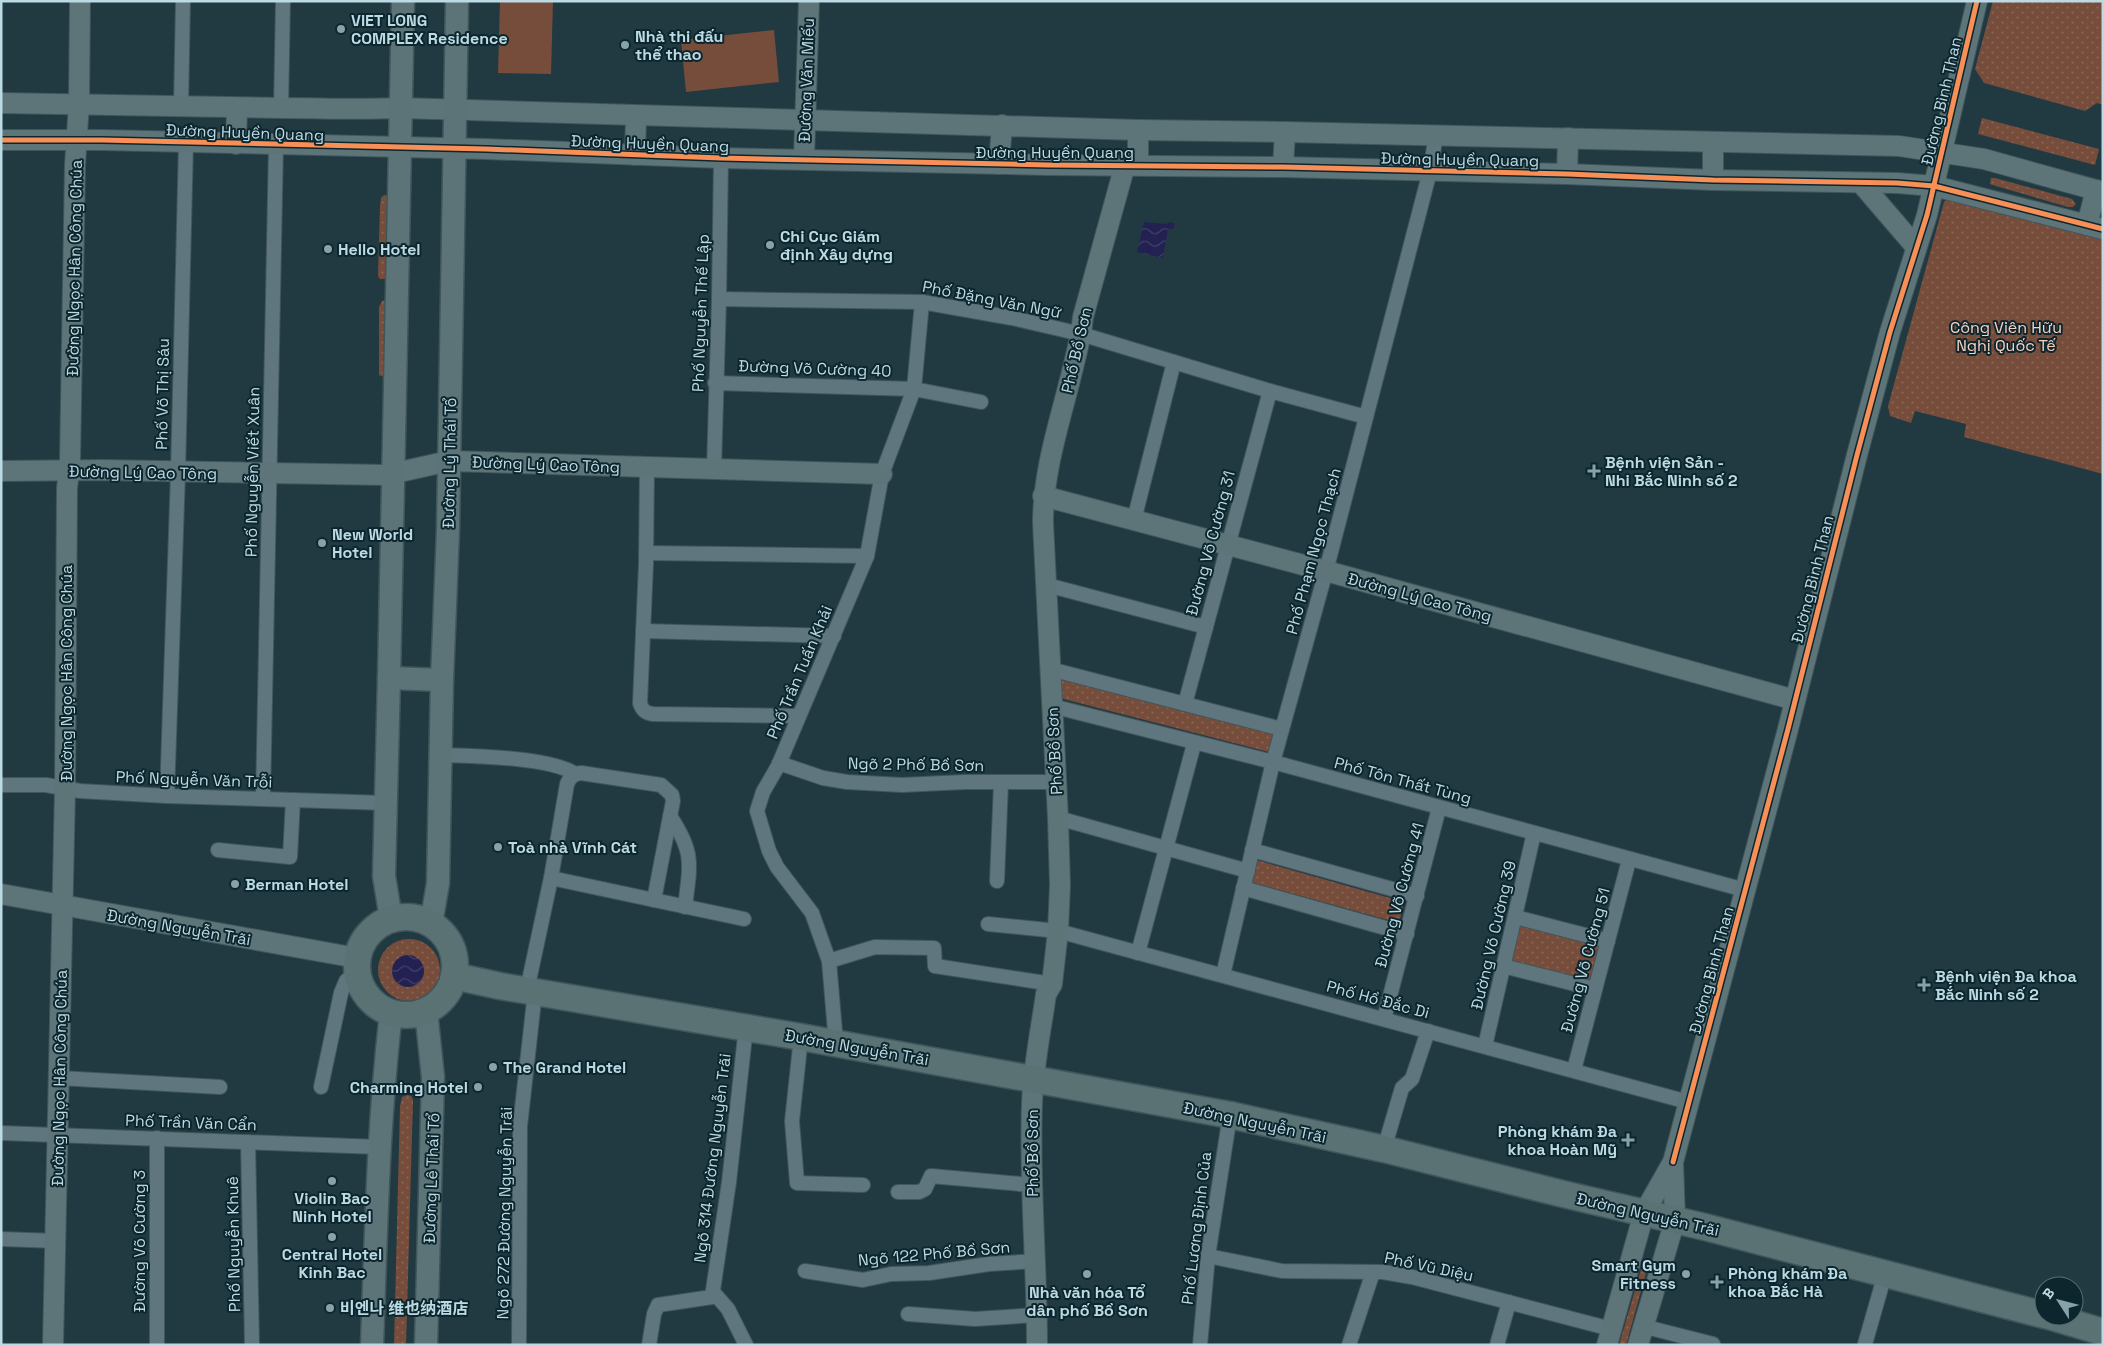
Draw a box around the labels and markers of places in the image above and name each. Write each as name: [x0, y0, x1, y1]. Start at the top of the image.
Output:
place label: VIET LONG COMPLEX Residence: [351, 10, 508, 49]
marker: VIET LONG COMPLEX Residence: [335, 23, 347, 35]
place label: Nhà thi đấu thể thao: [635, 26, 723, 65]
marker: Nhà thi đấu thể thao: [619, 39, 631, 51]
place label: Chi Cục Giám định Xây dựng: [780, 226, 893, 265]
place label: Hello Hotel: [338, 239, 421, 260]
marker: Chi Cục Giám định Xây dựng: [764, 239, 776, 251]
marker: Hello Hotel: [322, 243, 334, 255]
place label: Bệnh viện Sản - Nhi Bắc Ninh số 2: [1605, 452, 1738, 491]
marker: Bệnh viện Sản - Nhi Bắc Ninh số 2: [1587, 464, 1601, 478]
place label: New World Hotel: [332, 524, 413, 563]
marker: New World Hotel: [316, 537, 328, 549]
place label: Toà nhà Vĩnh Cát: [508, 837, 637, 858]
marker: Toà nhà Vĩnh Cát: [492, 841, 504, 853]
place label: Berman Hotel: [245, 874, 349, 895]
marker: Berman Hotel: [229, 878, 241, 890]
place label: Bệnh viện Đa khoa Bắc Ninh số 2: [1935, 966, 2077, 1005]
marker: Bệnh viện Đa khoa Bắc Ninh số 2: [1917, 978, 1931, 992]
place label: The Grand Hotel: [503, 1057, 626, 1078]
marker: The Grand Hotel: [487, 1061, 499, 1073]
place label: Charming Hotel: [350, 1077, 468, 1098]
marker: Charming Hotel: [472, 1081, 484, 1093]
place label: Phòng khám Đa khoa Hoàn Mỹ: [1498, 1121, 1617, 1160]
marker: Phòng khám Đa khoa Hoàn Mỹ: [1621, 1133, 1635, 1147]
marker: Violin Bac Ninh Hotel: [326, 1175, 338, 1187]
place label: Violin Bac Ninh Hotel: [292, 1188, 372, 1227]
marker: Central Hotel Kinh Bac: [326, 1231, 338, 1243]
place label: Central Hotel Kinh Bac: [282, 1244, 382, 1283]
place label: Smart Gym Fitness: [1592, 1255, 1676, 1294]
place label: Phòng khám Đa khoa Bắc Hà: [1728, 1263, 1847, 1302]
marker: Nhà văn hóa Tổ dân phố Bồ Sơn: [1081, 1268, 1093, 1280]
marker: Smart Gym Fitness: [1680, 1268, 1692, 1280]
marker: Phòng khám Đa khoa Bắc Hà: [1710, 1275, 1724, 1289]
place label: Nhà văn hóa Tổ dân phố Bồ Sơn: [1026, 1282, 1148, 1321]
place label: 비엔나 维也纳酒店: [340, 1298, 468, 1319]
marker: 비엔나 维也纳酒店: [324, 1302, 336, 1314]

